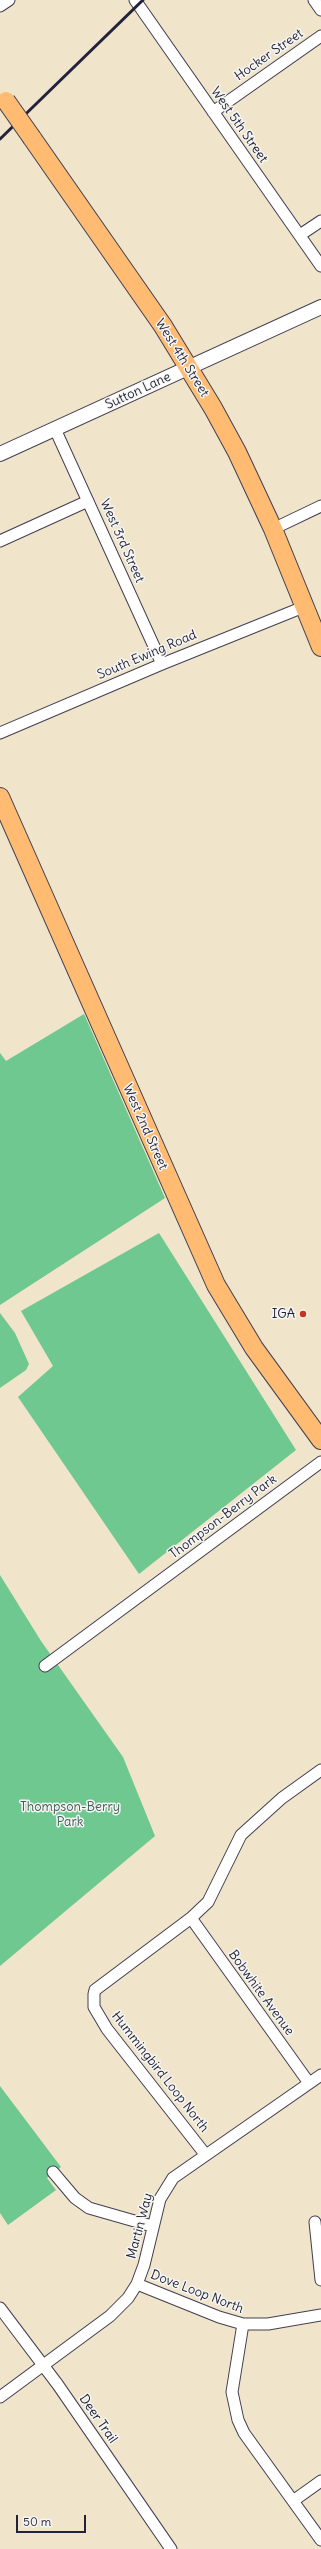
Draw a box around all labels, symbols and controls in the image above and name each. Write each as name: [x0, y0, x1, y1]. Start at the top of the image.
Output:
street label: Hocker Street: [232, 26, 306, 84]
street label: West 5th Street: [207, 84, 271, 166]
street label: West 4th Street: [152, 316, 212, 400]
street label: Sutton Lane: [103, 369, 173, 413]
street label: West 3rd Street: [97, 497, 147, 585]
street label: South Ewing Road: [95, 627, 199, 683]
street label: West 2nd Street: [119, 1082, 171, 1172]
place label: IGA: [272, 1306, 295, 1322]
marker: IGA: [298, 1309, 308, 1319]
street label: Thompson-Berry Park: [166, 1472, 280, 1562]
park label: Thompson-Berry Park: [20, 1799, 120, 1830]
street label: Bobwhite Avenue: [225, 1947, 297, 2039]
street label: Hummingbird Loop North: [108, 2009, 212, 2135]
street label: Martin Way: [124, 2192, 156, 2260]
street label: Dove Loop North: [148, 2267, 246, 2317]
street label: Deer Trail: [76, 2392, 120, 2446]
scale bar: [18, 2507, 88, 2533]
text: 50 m: [23, 2514, 51, 2529]

